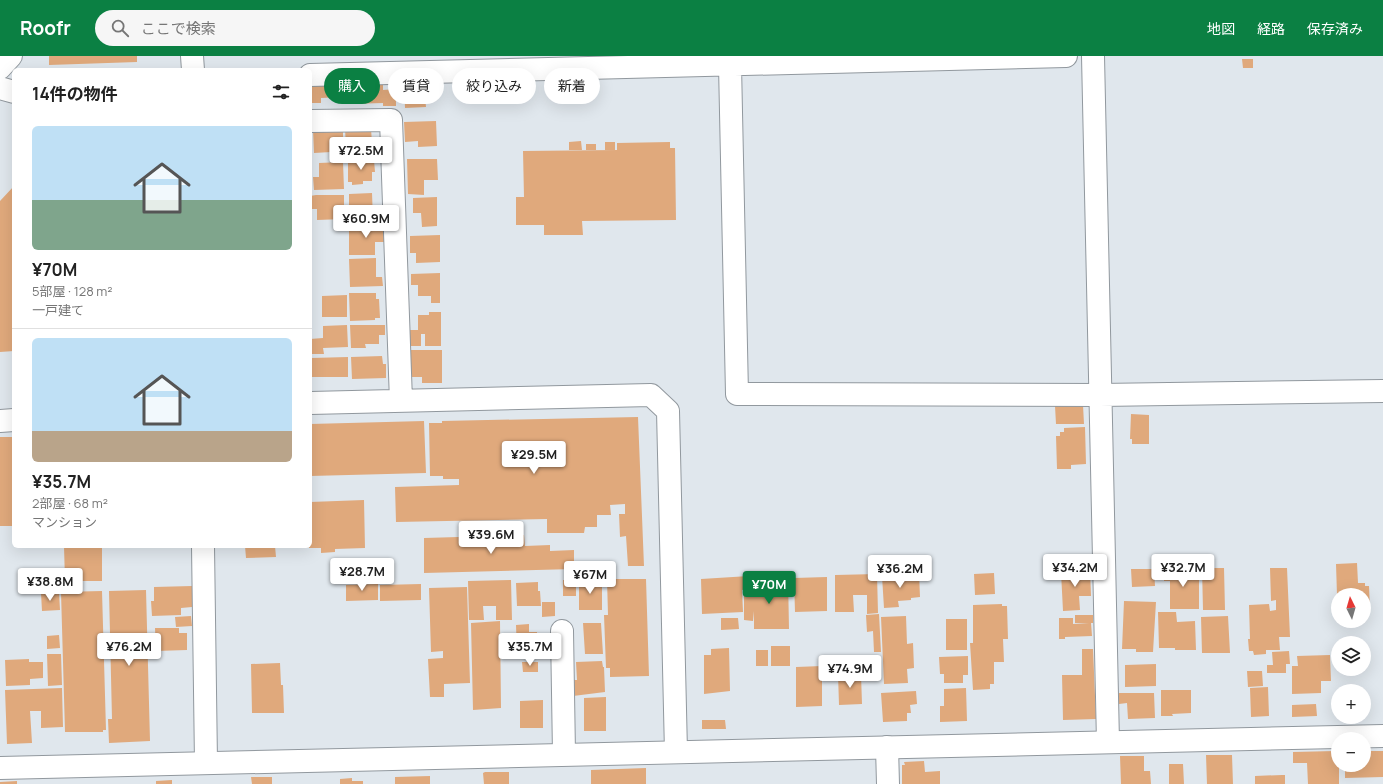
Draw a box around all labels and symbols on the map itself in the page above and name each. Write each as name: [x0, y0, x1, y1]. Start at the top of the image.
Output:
pin: ¥72.5M: [328, 137, 394, 171]
pin: ¥60.9M: [333, 205, 399, 239]
pin: ¥29.5M: [501, 441, 567, 475]
pin: ¥39.6M: [458, 521, 524, 555]
pin: ¥34.2M: [1042, 554, 1108, 588]
pin: ¥32.7M: [1150, 554, 1216, 588]
pin: ¥36.2M: [867, 555, 933, 589]
pin: ¥28.7M: [329, 558, 395, 592]
pin: ¥67M: [566, 561, 614, 595]
pin: ¥38.8M: [17, 568, 83, 602]
pin: ¥70M: [745, 571, 793, 605]
north arrow: [1331, 588, 1371, 628]
pin: ¥76.2M: [96, 633, 162, 667]
pin: ¥35.7M: [497, 633, 563, 667]
pin: ¥74.9M: [817, 655, 883, 689]

